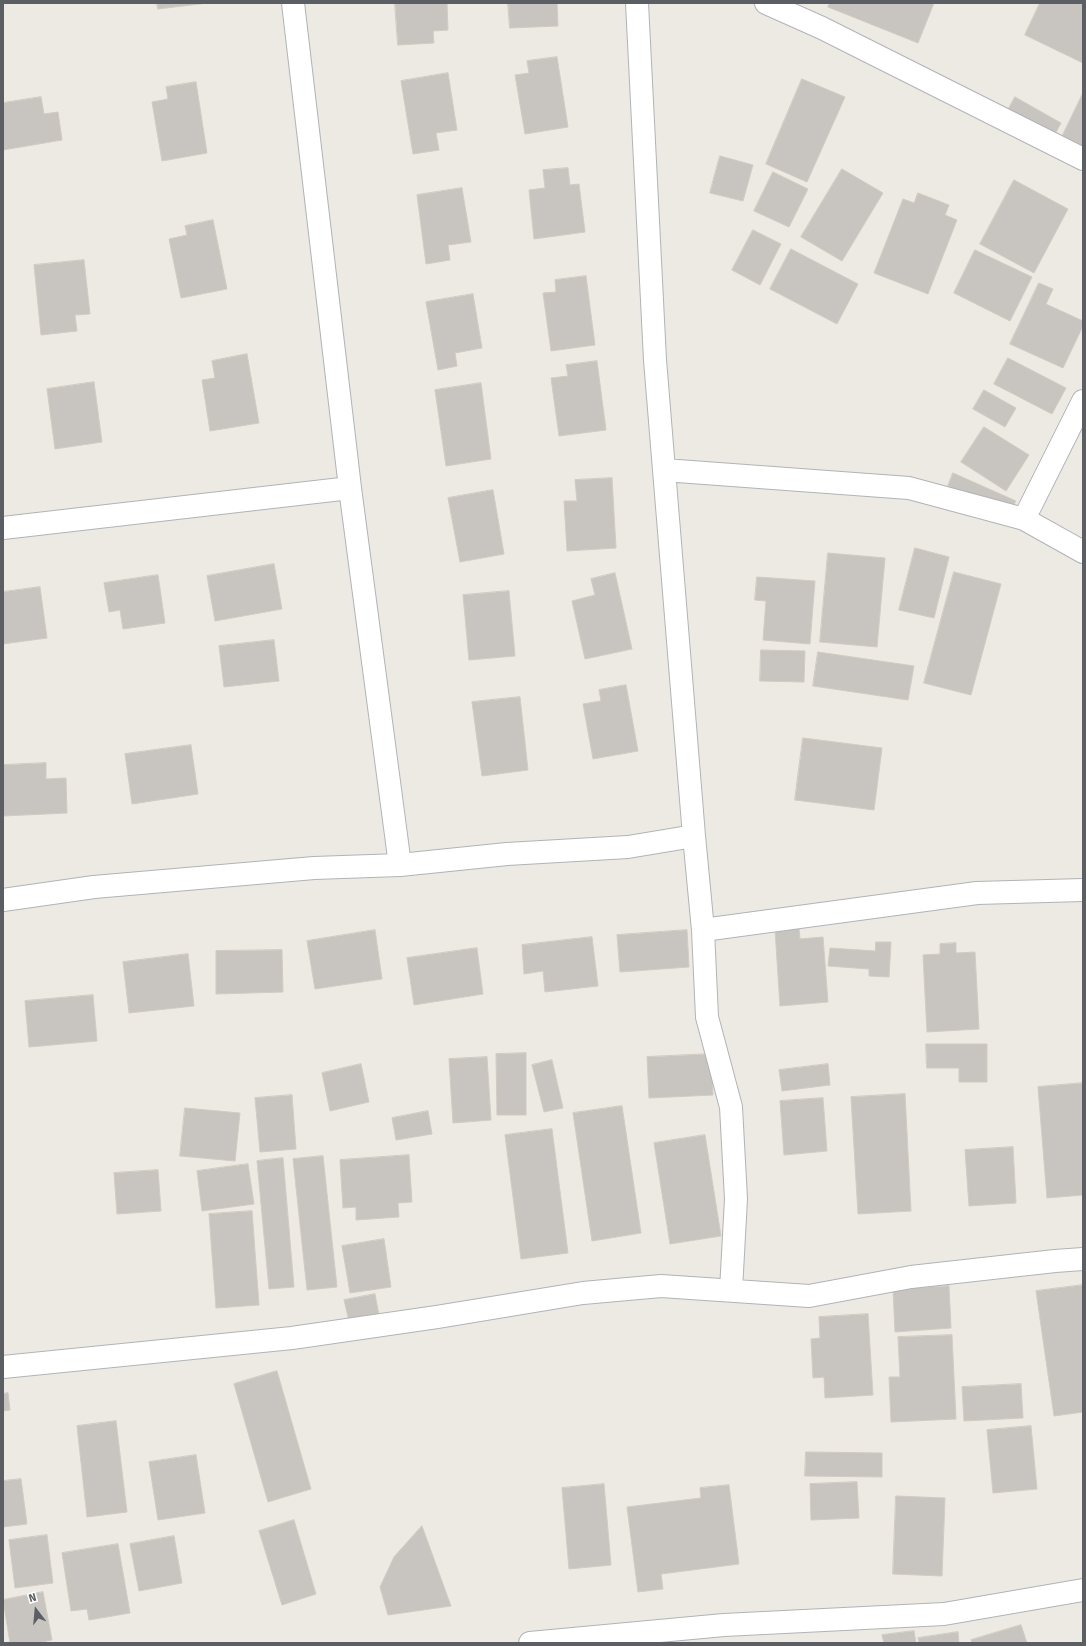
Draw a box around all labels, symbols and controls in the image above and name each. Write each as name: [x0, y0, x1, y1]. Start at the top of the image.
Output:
north arrow: [16, 1590, 56, 1630]
text: N: [27, 1591, 38, 1605]

